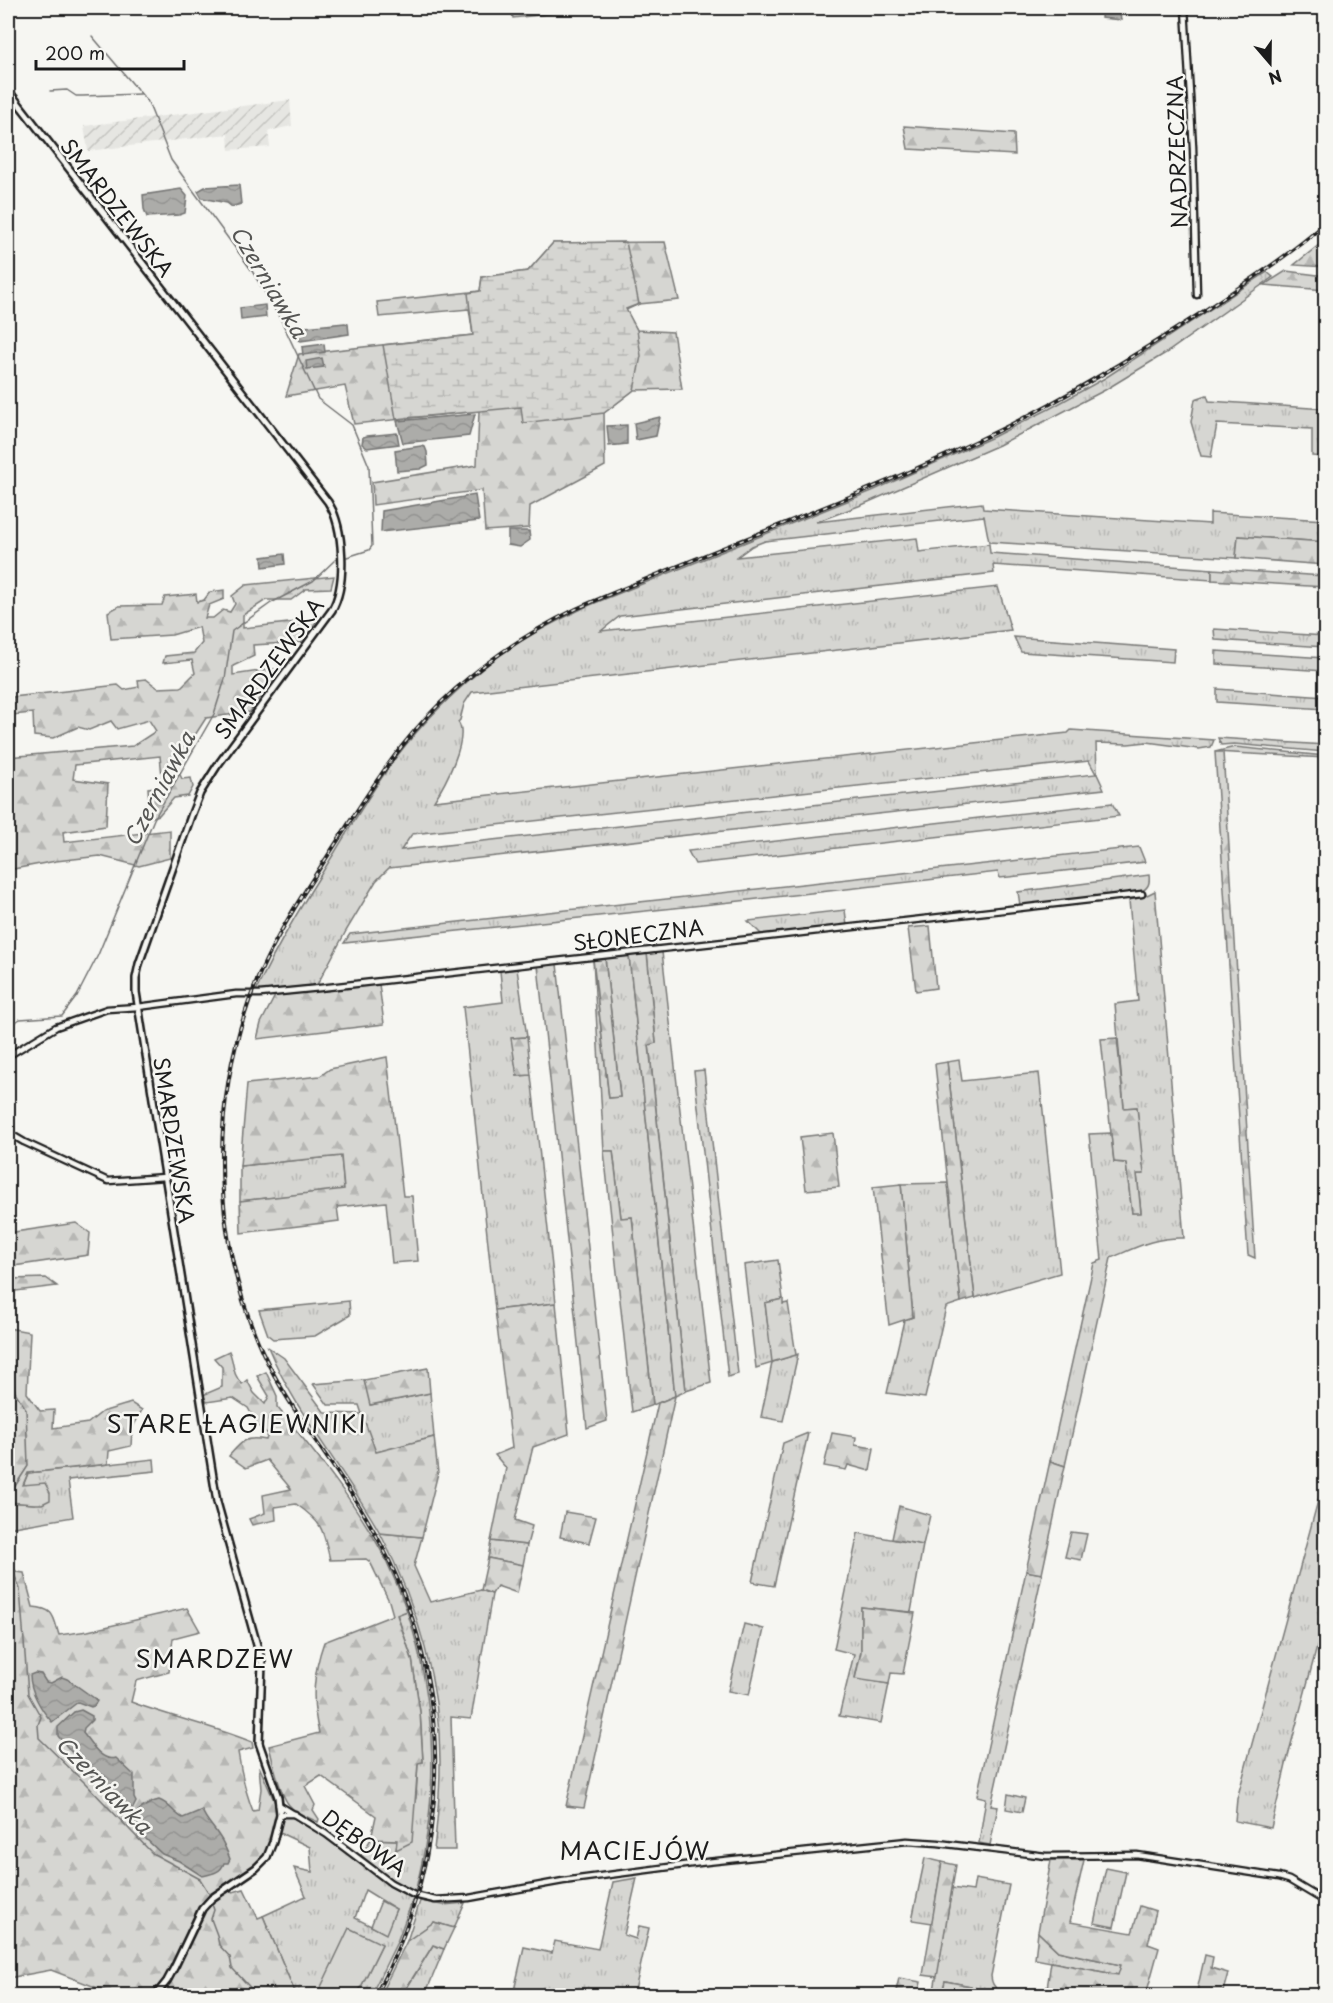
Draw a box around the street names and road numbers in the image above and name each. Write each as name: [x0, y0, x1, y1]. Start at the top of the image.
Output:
street label: NADRZECZNA: [1157, 75, 1195, 229]
street label: SMARDZEWSKA: [54, 131, 183, 283]
street label: SMARDZEWSKA: [206, 590, 330, 745]
street label: SŁONECZNA: [571, 910, 705, 958]
street label: SMARDZEWSKA: [146, 1054, 204, 1226]
street label: DĘBOWA: [316, 1800, 414, 1884]

